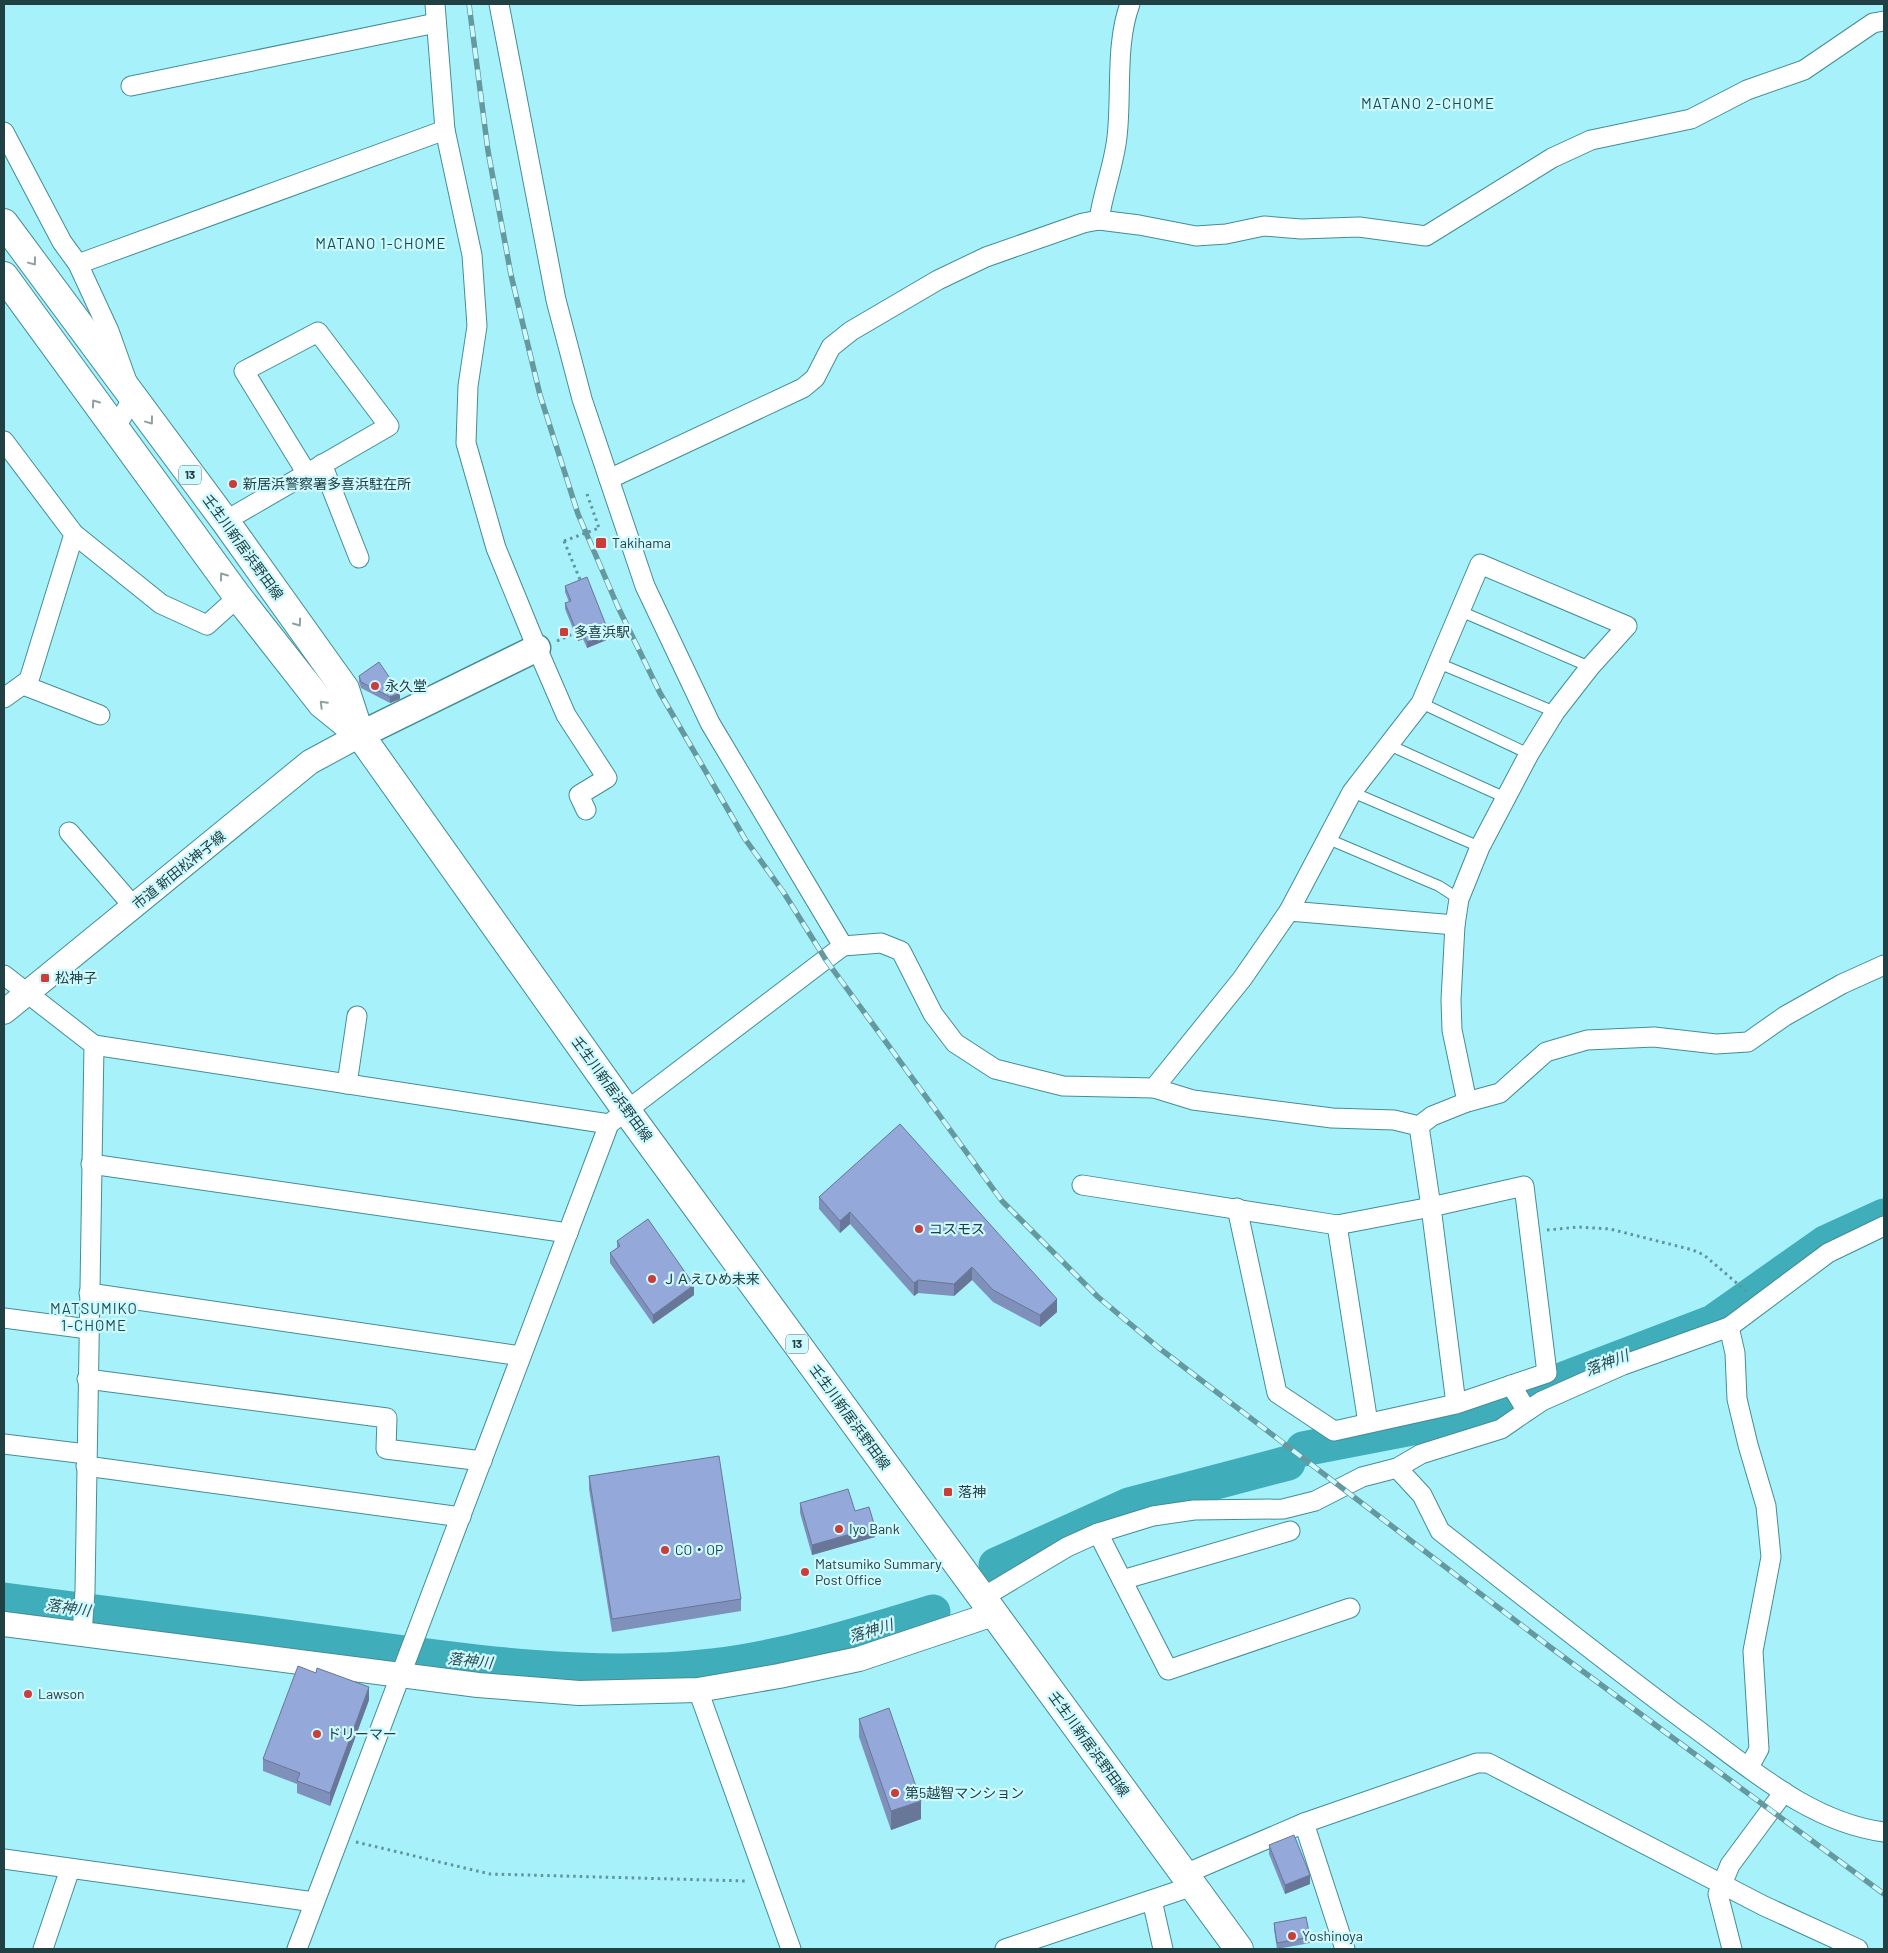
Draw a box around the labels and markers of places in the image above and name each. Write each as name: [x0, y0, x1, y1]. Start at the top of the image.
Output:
place label: 新居浜警察署多喜浜駐在所: [243, 475, 411, 492]
marker: 新居浜警察署多喜浜駐在所: [227, 478, 239, 490]
place label: Takihama: [612, 534, 671, 551]
marker: Takihama: [594, 536, 608, 550]
place label: 多喜浜駅: [574, 623, 630, 640]
marker: 多喜浜駅: [558, 626, 570, 638]
place label: 永久堂: [385, 677, 427, 694]
marker: 永久堂: [369, 680, 381, 692]
place label: 松神子: [55, 969, 97, 986]
marker: 松神子: [39, 972, 51, 984]
place label: コスモス: [929, 1220, 985, 1237]
marker: コスモス: [913, 1223, 925, 1235]
place label: ＪＡえひめ未来: [662, 1270, 760, 1287]
marker: ＪＡえひめ未来: [646, 1273, 658, 1285]
place label: 落神: [958, 1483, 986, 1500]
marker: 落神: [942, 1486, 954, 1498]
place label: Iyo Bank: [849, 1520, 900, 1537]
marker: Iyo Bank: [833, 1523, 845, 1535]
place label: CO・OP: [675, 1541, 723, 1558]
marker: CO・OP: [659, 1544, 671, 1556]
place label: Matsumiko Summary Post Office: [815, 1555, 942, 1588]
marker: Matsumiko Summary Post Office: [799, 1566, 811, 1578]
place label: Lawson: [38, 1685, 85, 1702]
marker: Lawson: [22, 1688, 34, 1700]
place label: ドリーマー: [327, 1725, 397, 1742]
marker: ドリーマー: [311, 1728, 323, 1740]
place label: 第5越智マンション: [905, 1784, 1024, 1801]
marker: 第5越智マンション: [889, 1787, 901, 1799]
place label: Yoshinoya: [1302, 1927, 1363, 1944]
marker: Yoshinoya: [1286, 1930, 1298, 1942]

